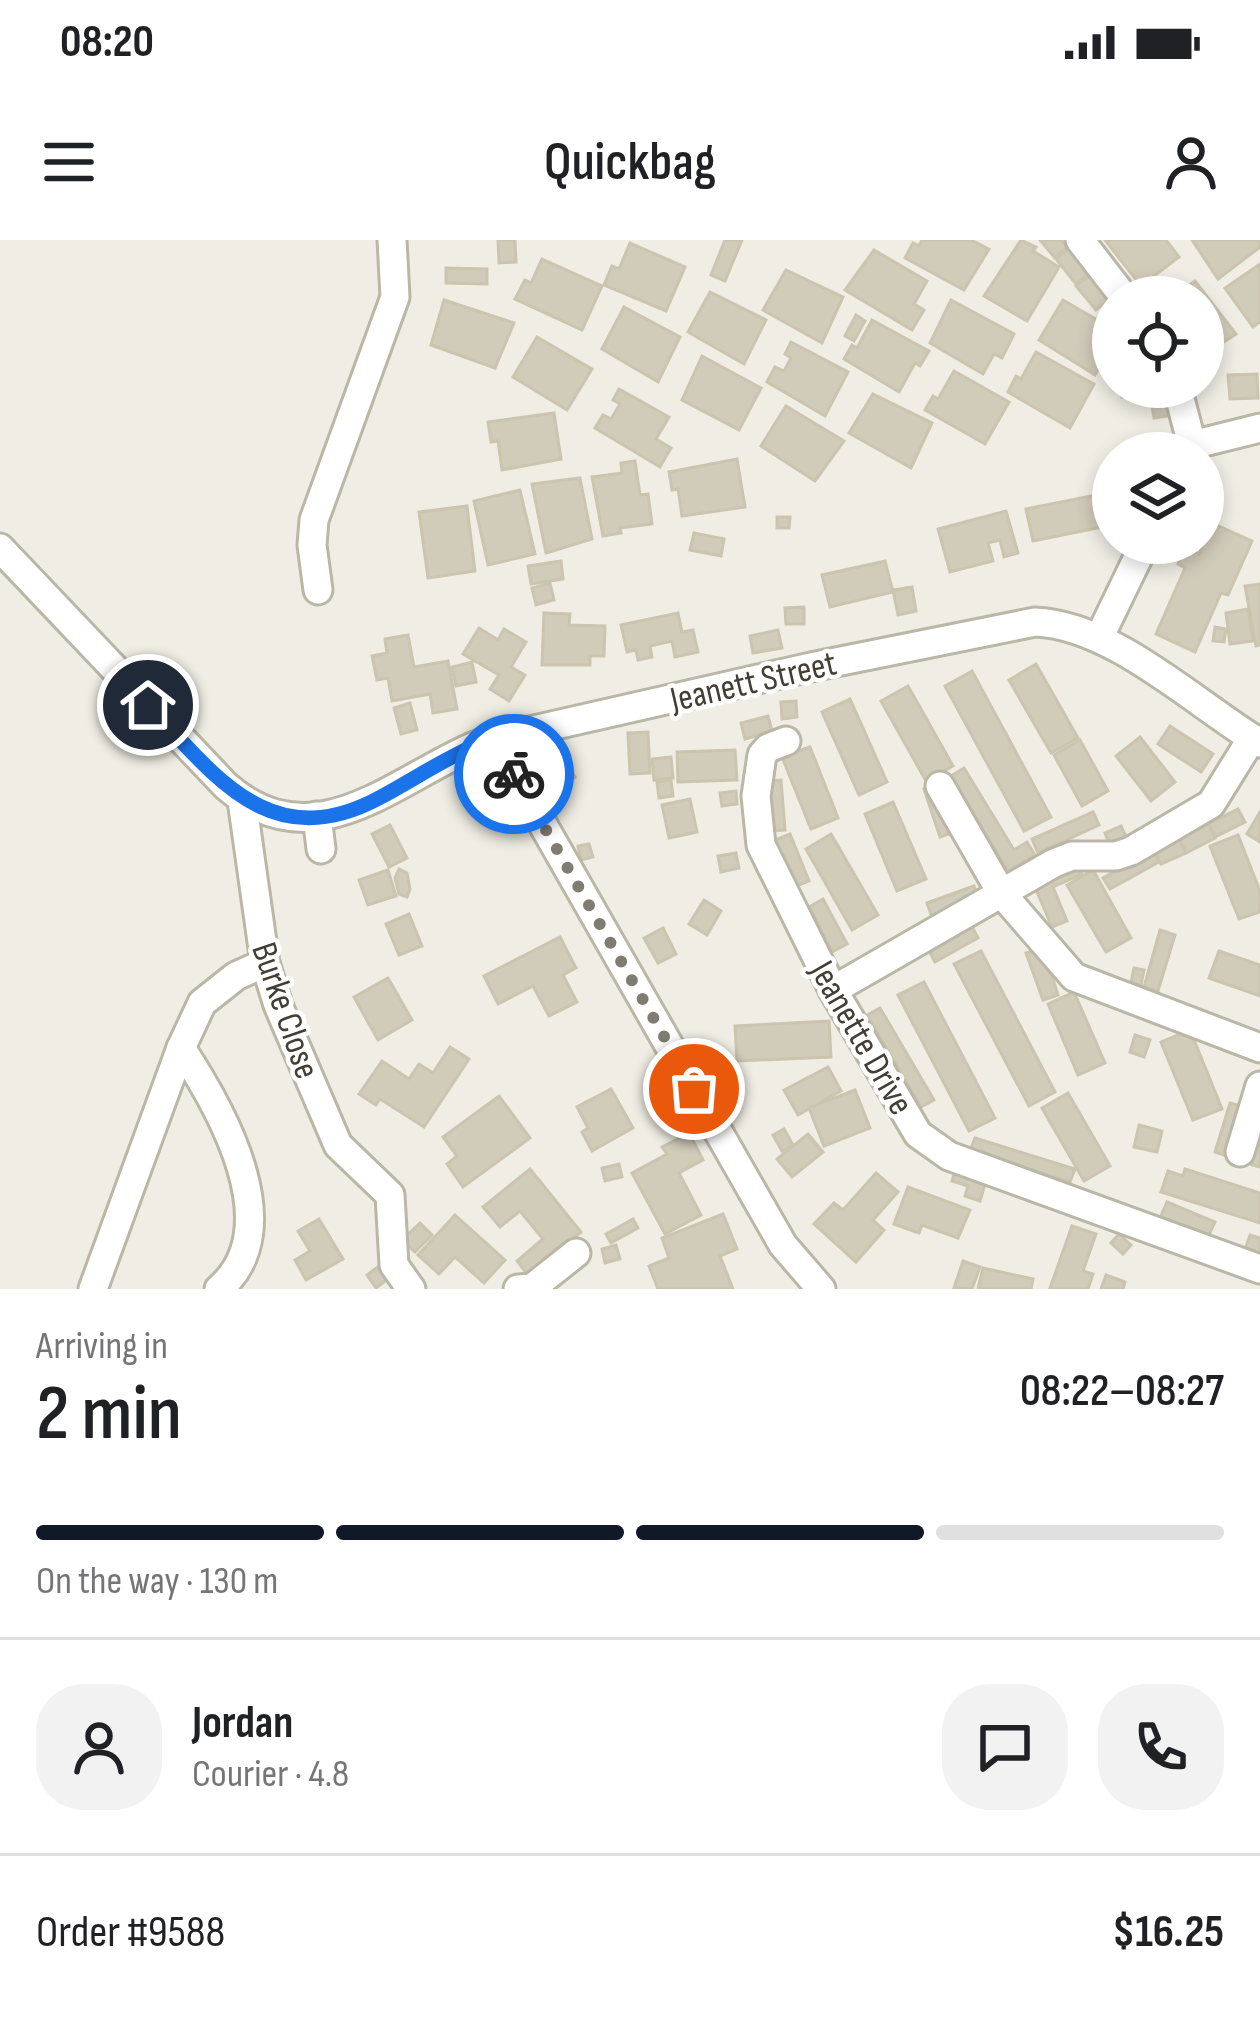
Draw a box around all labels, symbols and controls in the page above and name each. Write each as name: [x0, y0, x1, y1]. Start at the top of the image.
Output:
text: 08:20: [60, 15, 154, 70]
icon: menu: [36, 129, 102, 195]
icon: person: [1158, 129, 1224, 195]
text: Quickbag: [544, 130, 716, 195]
map controls: [1092, 276, 1224, 564]
button: locate: [1092, 276, 1224, 408]
button: layers: [1092, 432, 1224, 564]
street label: Jeanett Street: [665, 642, 841, 723]
pin: [97, 654, 199, 756]
icon: home: [115, 672, 181, 738]
courier: [454, 714, 574, 834]
icon: bike: [481, 741, 547, 807]
street label: Burke Close: [241, 937, 328, 1085]
street label: Jeanette Drive: [799, 953, 922, 1123]
pin: [643, 1038, 745, 1140]
icon: bag: [661, 1056, 727, 1122]
text: Arriving in: [36, 1323, 168, 1370]
text: 08:22–08:27: [1020, 1364, 1224, 1419]
text: 2 min: [36, 1368, 182, 1461]
text: On the way · 130 m: [36, 1558, 278, 1605]
button: person: [36, 1684, 162, 1810]
button: chat: [942, 1684, 1068, 1810]
button: phone: [1098, 1684, 1224, 1810]
text: Jordan: [192, 1696, 293, 1751]
text: Courier · 4.8: [192, 1751, 349, 1798]
text: Order #9588: [36, 1905, 225, 1960]
text: $16.25: [1112, 1905, 1224, 1960]

